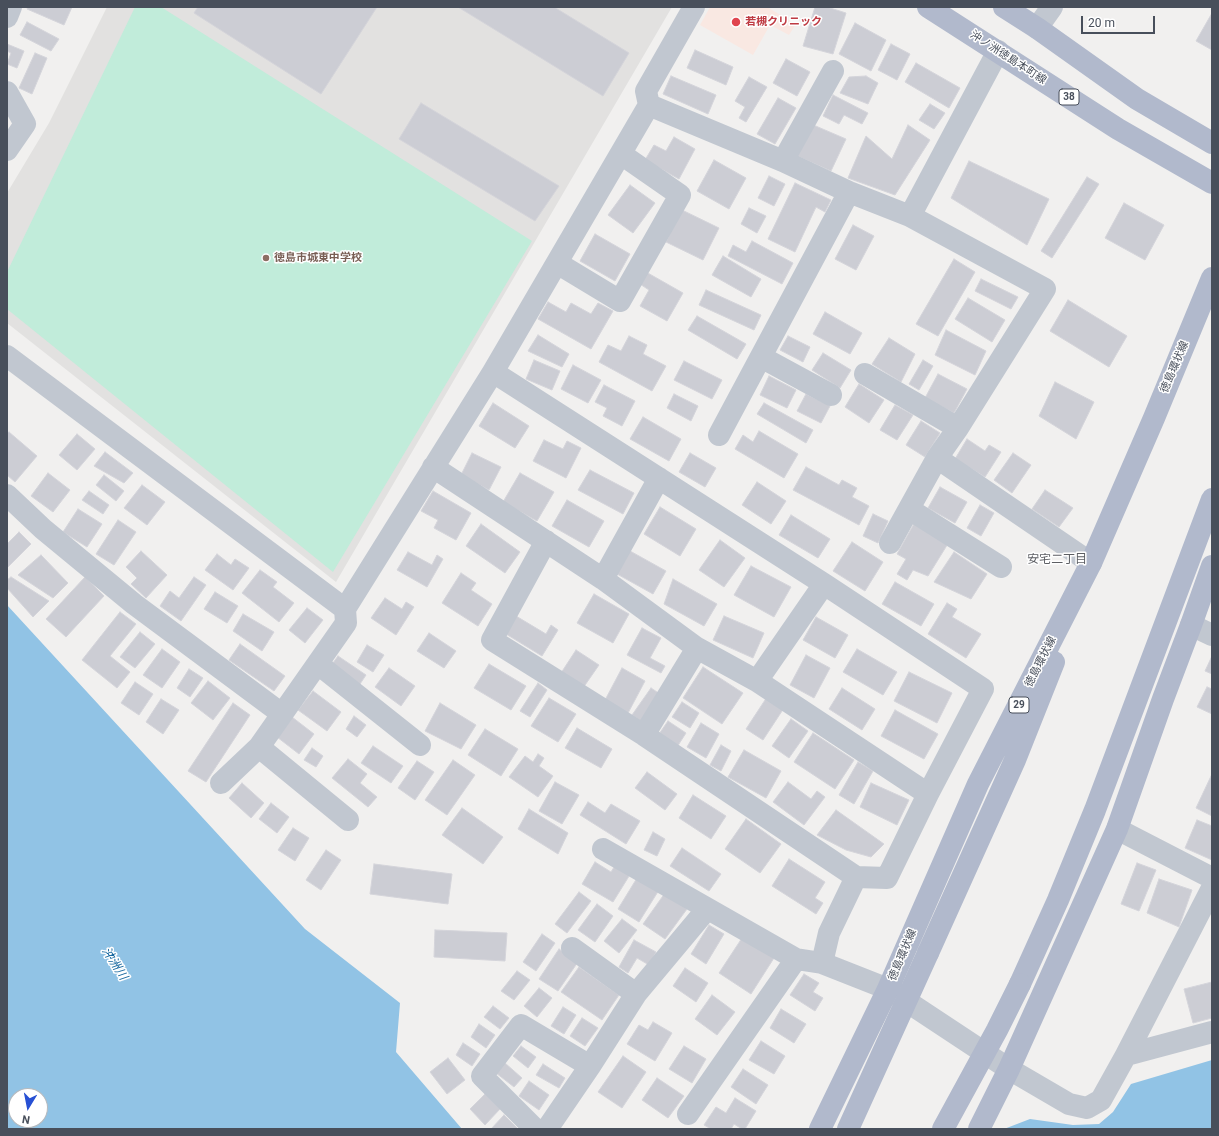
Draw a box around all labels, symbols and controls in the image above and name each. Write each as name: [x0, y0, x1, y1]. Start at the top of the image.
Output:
scale bar: [1083, 8, 1157, 34]
place label: 若槻クリニック: [745, 15, 822, 29]
marker: 若槻クリニック: [730, 16, 742, 28]
text: 20 m: [1088, 16, 1115, 30]
street label: 沖ノ洲徳島本町線: [968, 29, 1048, 87]
road number: 38: [1059, 89, 1079, 105]
place label: 徳島市城東中学校: [274, 251, 362, 265]
marker: 徳島市城東中学校: [261, 253, 271, 263]
street label: 徳島環状線: [1158, 339, 1192, 395]
district label: 安宅二丁目: [1027, 553, 1087, 567]
street label: 徳島環状線: [1023, 635, 1059, 689]
road number: 29: [1009, 697, 1029, 713]
street label: 徳島環状線: [886, 927, 920, 983]
water label: 沖洲川: [98, 945, 130, 983]
north arrow: [8, 1088, 48, 1128]
text: N: [21, 1112, 31, 1126]

